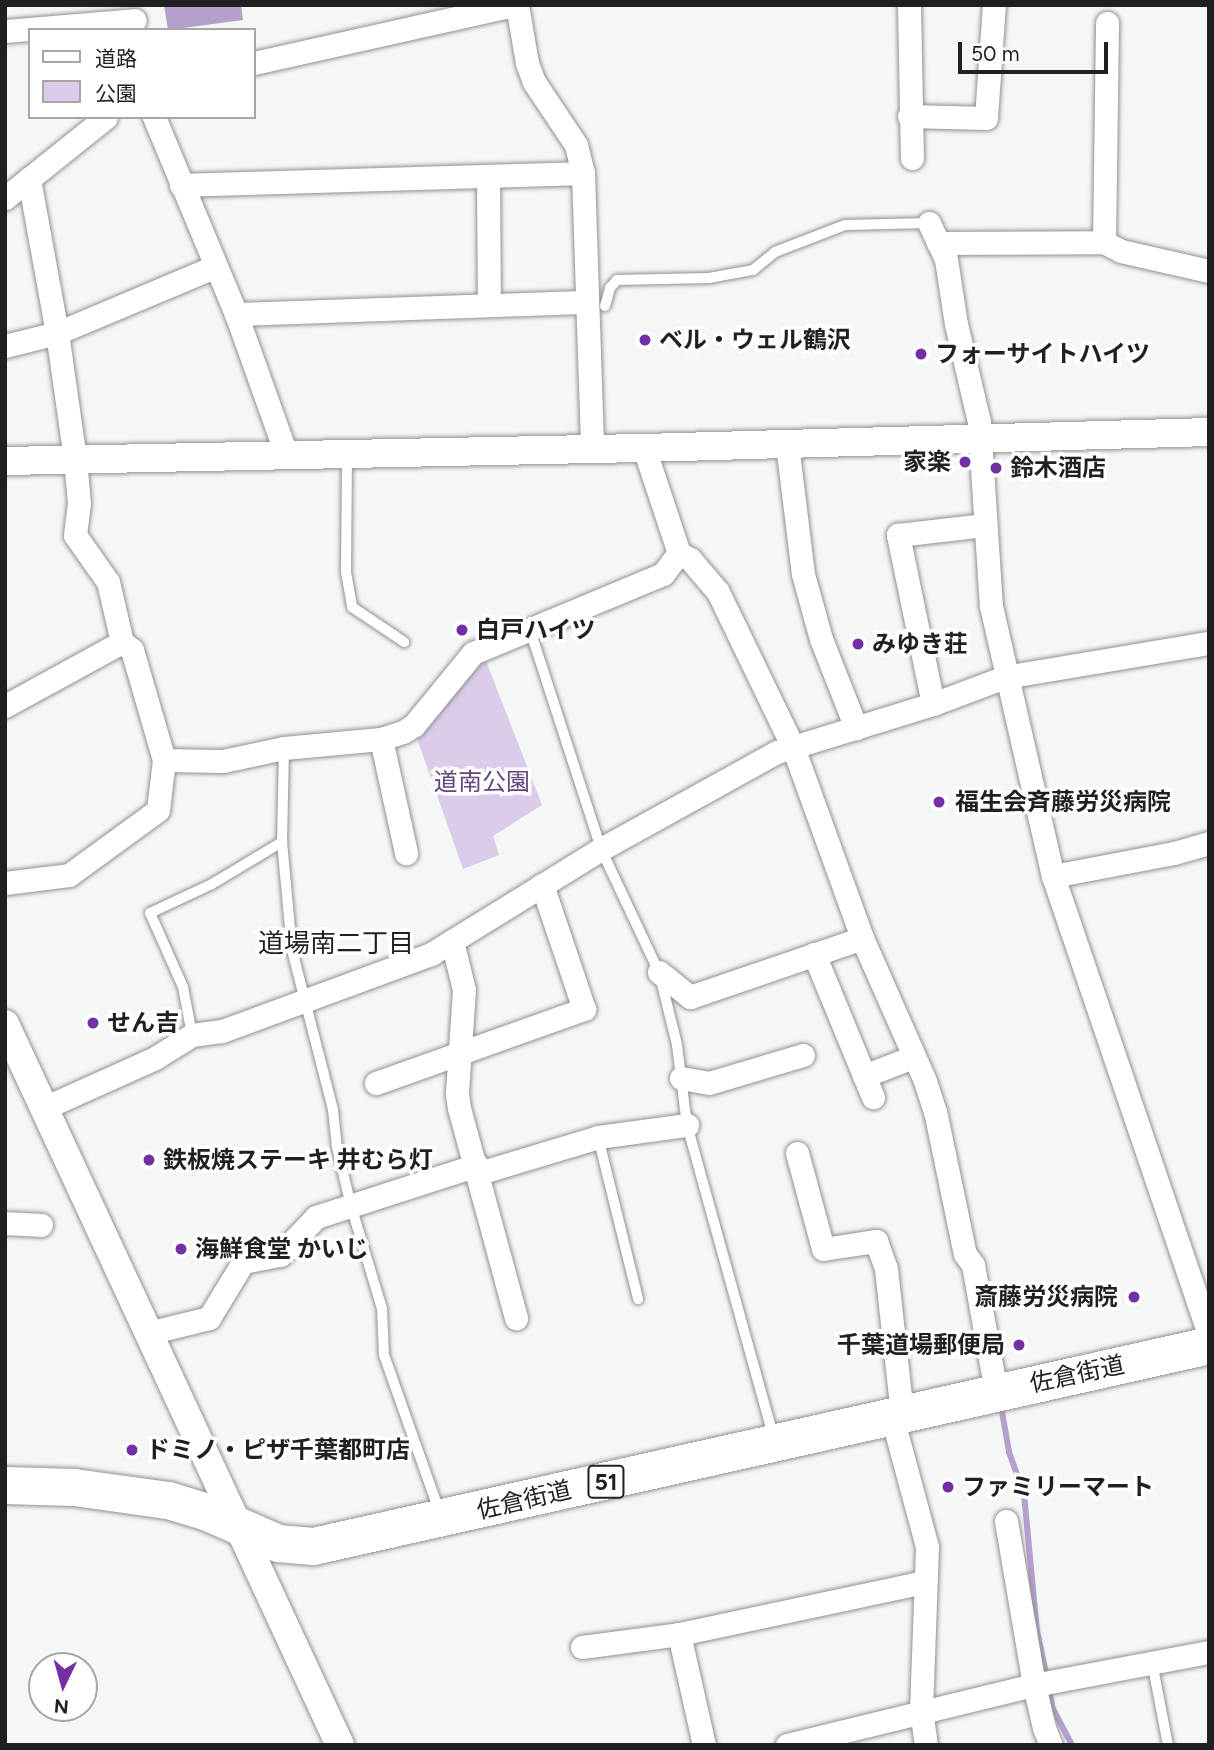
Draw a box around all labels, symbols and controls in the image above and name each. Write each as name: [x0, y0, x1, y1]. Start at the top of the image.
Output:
legend: [28, 28, 256, 119]
scale bar: [962, 28, 1112, 72]
text: 50 m: [971, 41, 1020, 66]
text: 道路: [95, 46, 137, 71]
text: 公園: [95, 81, 137, 106]
place label: ベル・ウェル鶴沢: [659, 326, 851, 354]
marker: ベル・ウェル鶴沢: [637, 332, 653, 348]
place label: フォーサイトハイツ: [935, 340, 1151, 368]
marker: フォーサイトハイツ: [913, 346, 929, 362]
place label: 家楽: [903, 448, 951, 476]
marker: 家楽: [957, 454, 973, 470]
place label: 鈴木酒店: [1010, 454, 1106, 482]
marker: 鈴木酒店: [988, 460, 1004, 476]
place label: 白戸ハイツ: [476, 616, 596, 644]
marker: 白戸ハイツ: [454, 622, 470, 638]
place label: みゆき荘: [872, 630, 968, 658]
marker: みゆき荘: [850, 636, 866, 652]
park label: 道南公園: [434, 768, 530, 796]
place label: 福生会斉藤労災病院: [955, 788, 1171, 816]
marker: 福生会斉藤労災病院: [929, 792, 949, 812]
district label: 道場南二丁目: [258, 928, 414, 960]
place label: せん吉: [107, 1009, 179, 1037]
marker: せん吉: [85, 1015, 101, 1031]
place label: 鉄板焼ステーキ 井むら灯: [163, 1146, 433, 1174]
marker: 鉄板焼ステーキ 井むら灯: [141, 1152, 157, 1168]
place label: 海鮮食堂 かいじ: [195, 1235, 369, 1263]
marker: 海鮮食堂 かいじ: [173, 1241, 189, 1257]
place label: 斎藤労災病院: [974, 1283, 1118, 1311]
marker: 斎藤労災病院: [1124, 1287, 1144, 1307]
place label: 千葉道場郵便局: [837, 1331, 1005, 1359]
marker: 千葉道場郵便局: [1011, 1337, 1027, 1353]
street label: 佐倉街道: [1027, 1350, 1127, 1398]
place label: ドミノ・ピザ千葉都町店: [146, 1436, 410, 1464]
marker: ドミノ・ピザ千葉都町店: [124, 1442, 140, 1458]
road number: 51: [587, 1462, 625, 1502]
place label: ファミリーマート: [962, 1473, 1154, 1501]
street label: 佐倉街道: [474, 1475, 574, 1525]
marker: ファミリーマート: [940, 1479, 956, 1495]
north arrow: [28, 1652, 98, 1722]
text: N: [53, 1694, 70, 1719]

